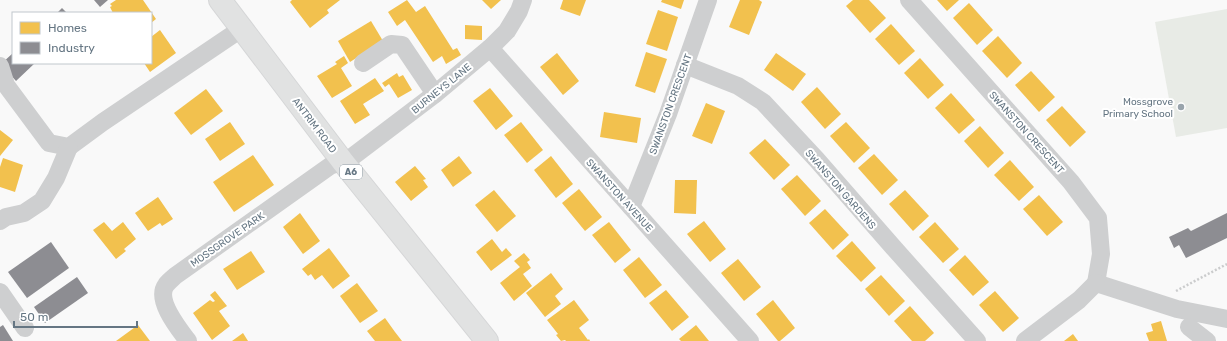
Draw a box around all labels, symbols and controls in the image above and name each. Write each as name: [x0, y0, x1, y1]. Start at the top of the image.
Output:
legend: [12, 12, 152, 64]
text: Homes: [48, 21, 87, 35]
text: Industry: [48, 41, 95, 55]
street label: SWANSTON CRESCENT: [647, 52, 695, 156]
street label: BURNEYS LANE: [409, 61, 474, 117]
street label: SWANSTON CRESCENT: [986, 89, 1066, 176]
street label: ANTRIM ROAD: [290, 96, 339, 156]
place label: Mossgrove Primary School: [1103, 96, 1173, 120]
marker: Mossgrove Primary School: [1176, 102, 1186, 112]
street label: SWANSTON GARDENS: [802, 147, 878, 232]
street label: SWANSTON AVENUE: [583, 157, 655, 235]
road number: A6: [340, 165, 362, 179]
street label: MOSSGROVE PARK: [188, 210, 267, 270]
scale bar: [14, 303, 137, 329]
text: 50 m: [20, 310, 48, 324]

